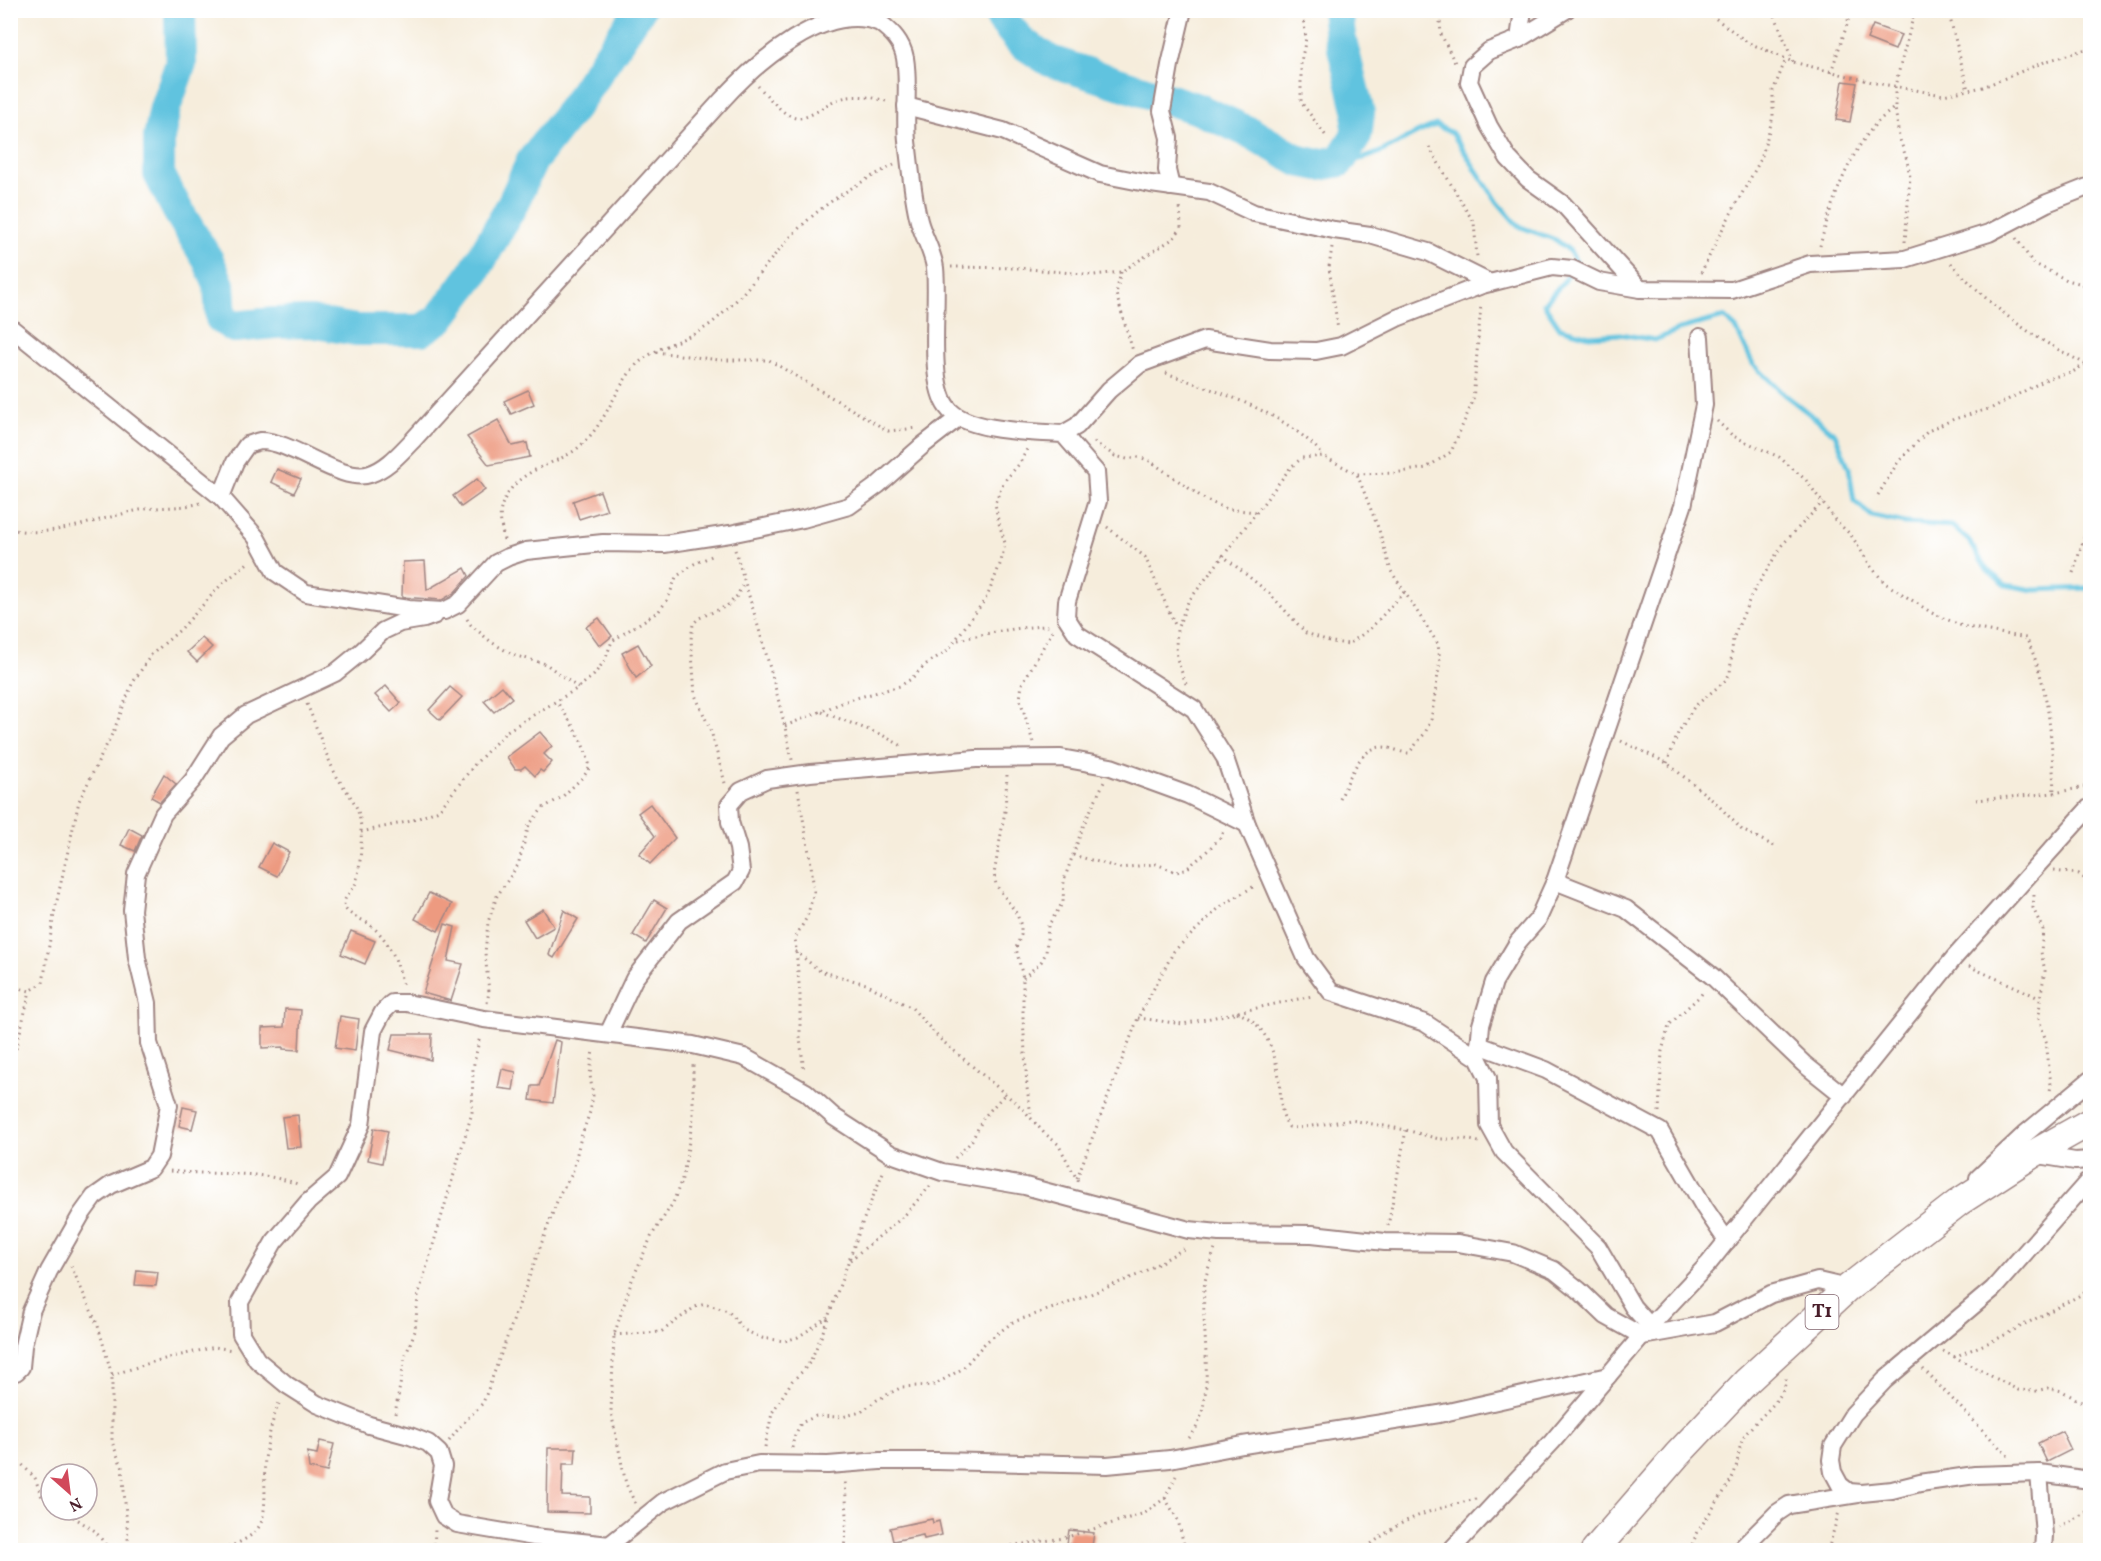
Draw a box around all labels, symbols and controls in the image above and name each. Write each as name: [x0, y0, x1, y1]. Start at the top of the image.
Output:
road number: T1: [1806, 1295, 1838, 1329]
north arrow: [39, 1462, 99, 1522]
text: N: [64, 1491, 85, 1516]

